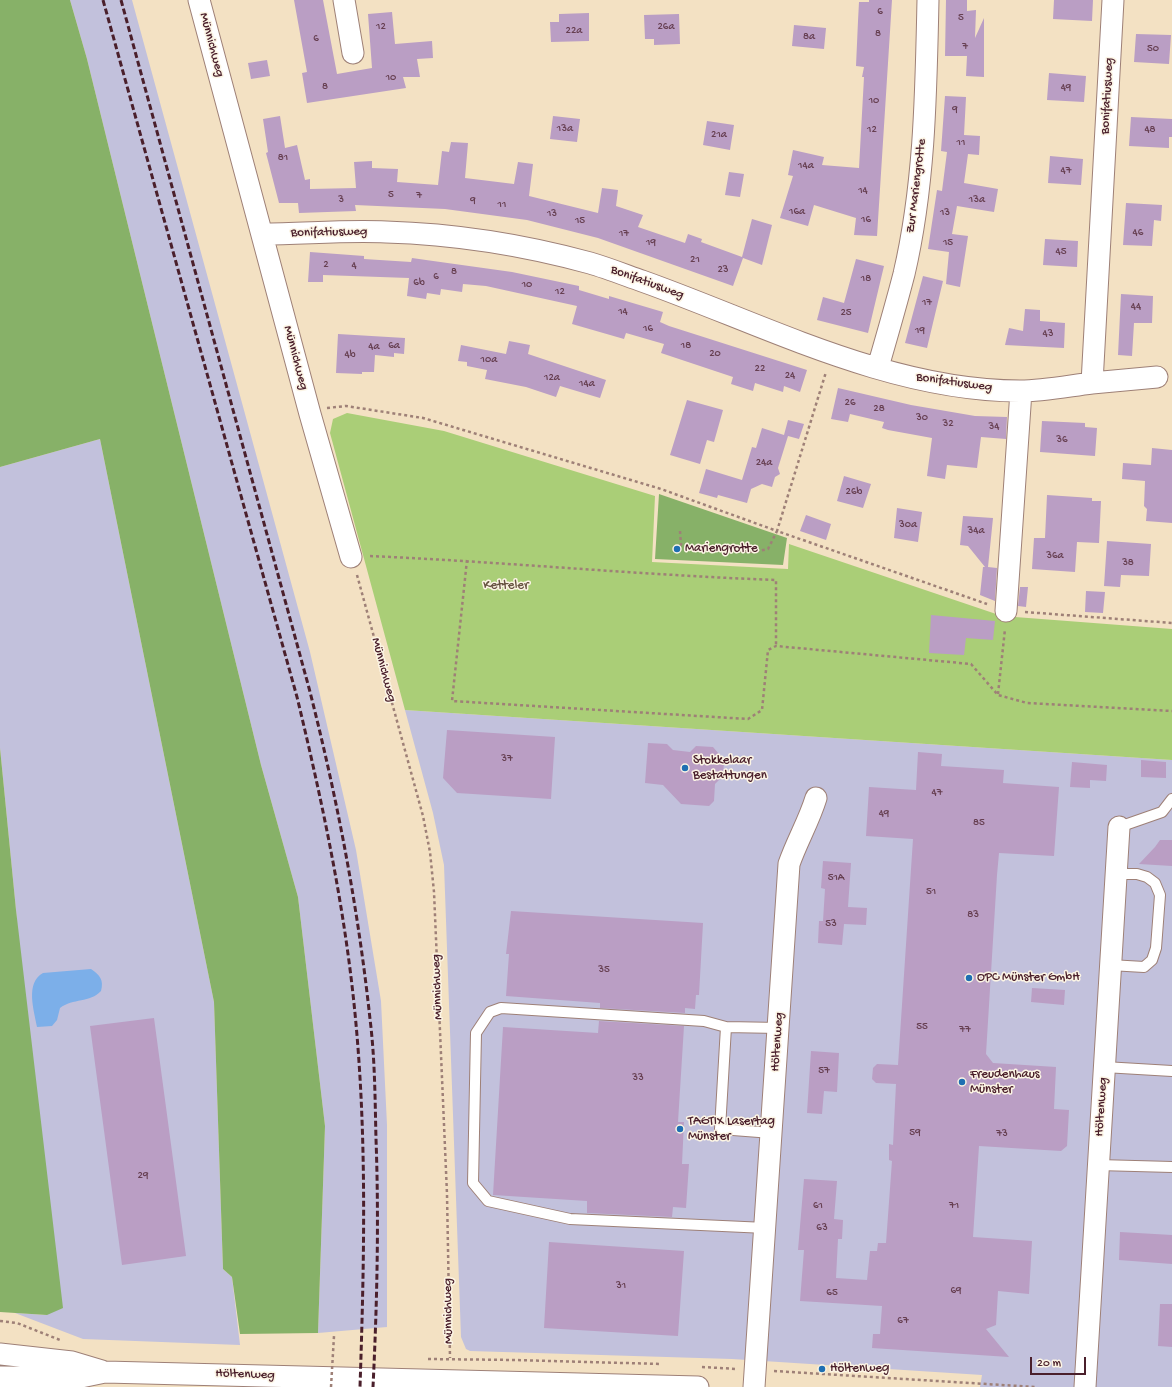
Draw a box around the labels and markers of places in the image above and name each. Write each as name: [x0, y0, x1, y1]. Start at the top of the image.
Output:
place label: Mariengrotte: [685, 541, 758, 557]
marker: Mariengrotte: [672, 544, 682, 554]
place label: Stokkelaar Bestattungen: [693, 753, 767, 784]
marker: Stokkelaar Bestattungen: [680, 763, 690, 773]
place label: OPC Münster GmbH: [977, 970, 1080, 986]
marker: OPC Münster GmbH: [964, 973, 974, 983]
place label: Freudenhaus Münster: [970, 1067, 1040, 1098]
marker: Freudenhaus Münster: [957, 1077, 967, 1087]
place label: TAGTIX Lasertag Münster: [688, 1114, 775, 1145]
marker: TAGTIX Lasertag Münster: [675, 1124, 685, 1134]
place label: Höltenweg: [830, 1361, 889, 1377]
marker: Höltenweg: [817, 1364, 827, 1374]

